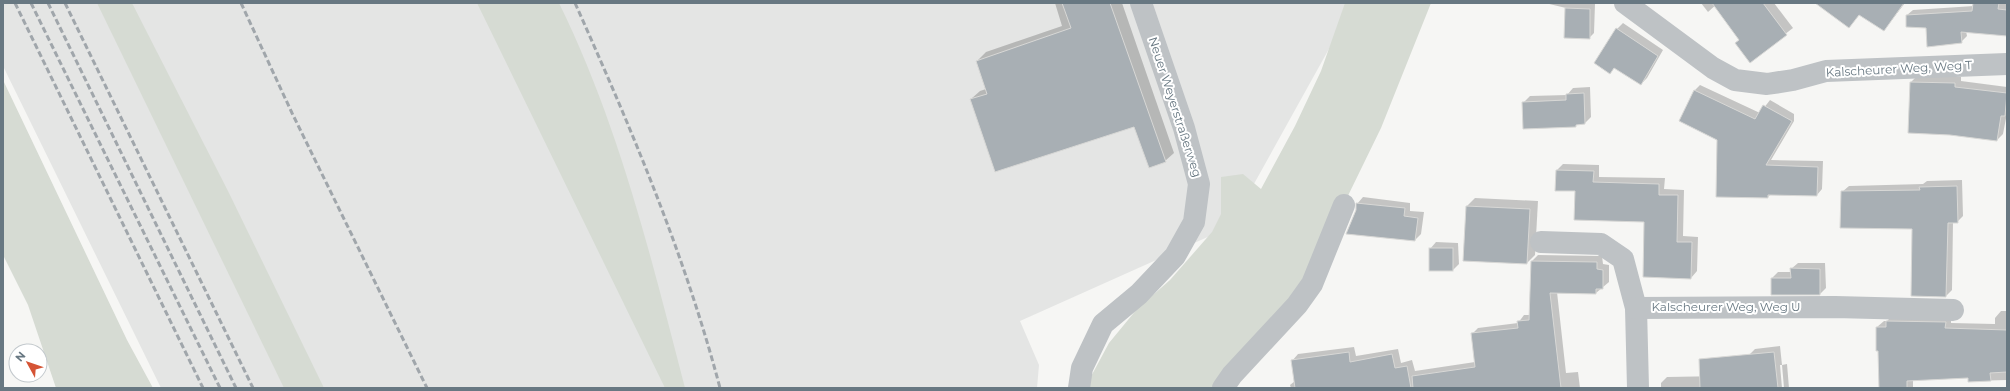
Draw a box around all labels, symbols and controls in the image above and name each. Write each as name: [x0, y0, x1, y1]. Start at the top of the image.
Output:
street label: Neuer Weyerstraßerweg: [1146, 35, 1205, 179]
street label: Kalscheurer Weg, Weg T: [1825, 57, 1973, 80]
street label: Kalscheurer Weg, Weg U: [1651, 299, 1801, 314]
north arrow: [8, 343, 48, 383]
text: N: [12, 349, 29, 364]

